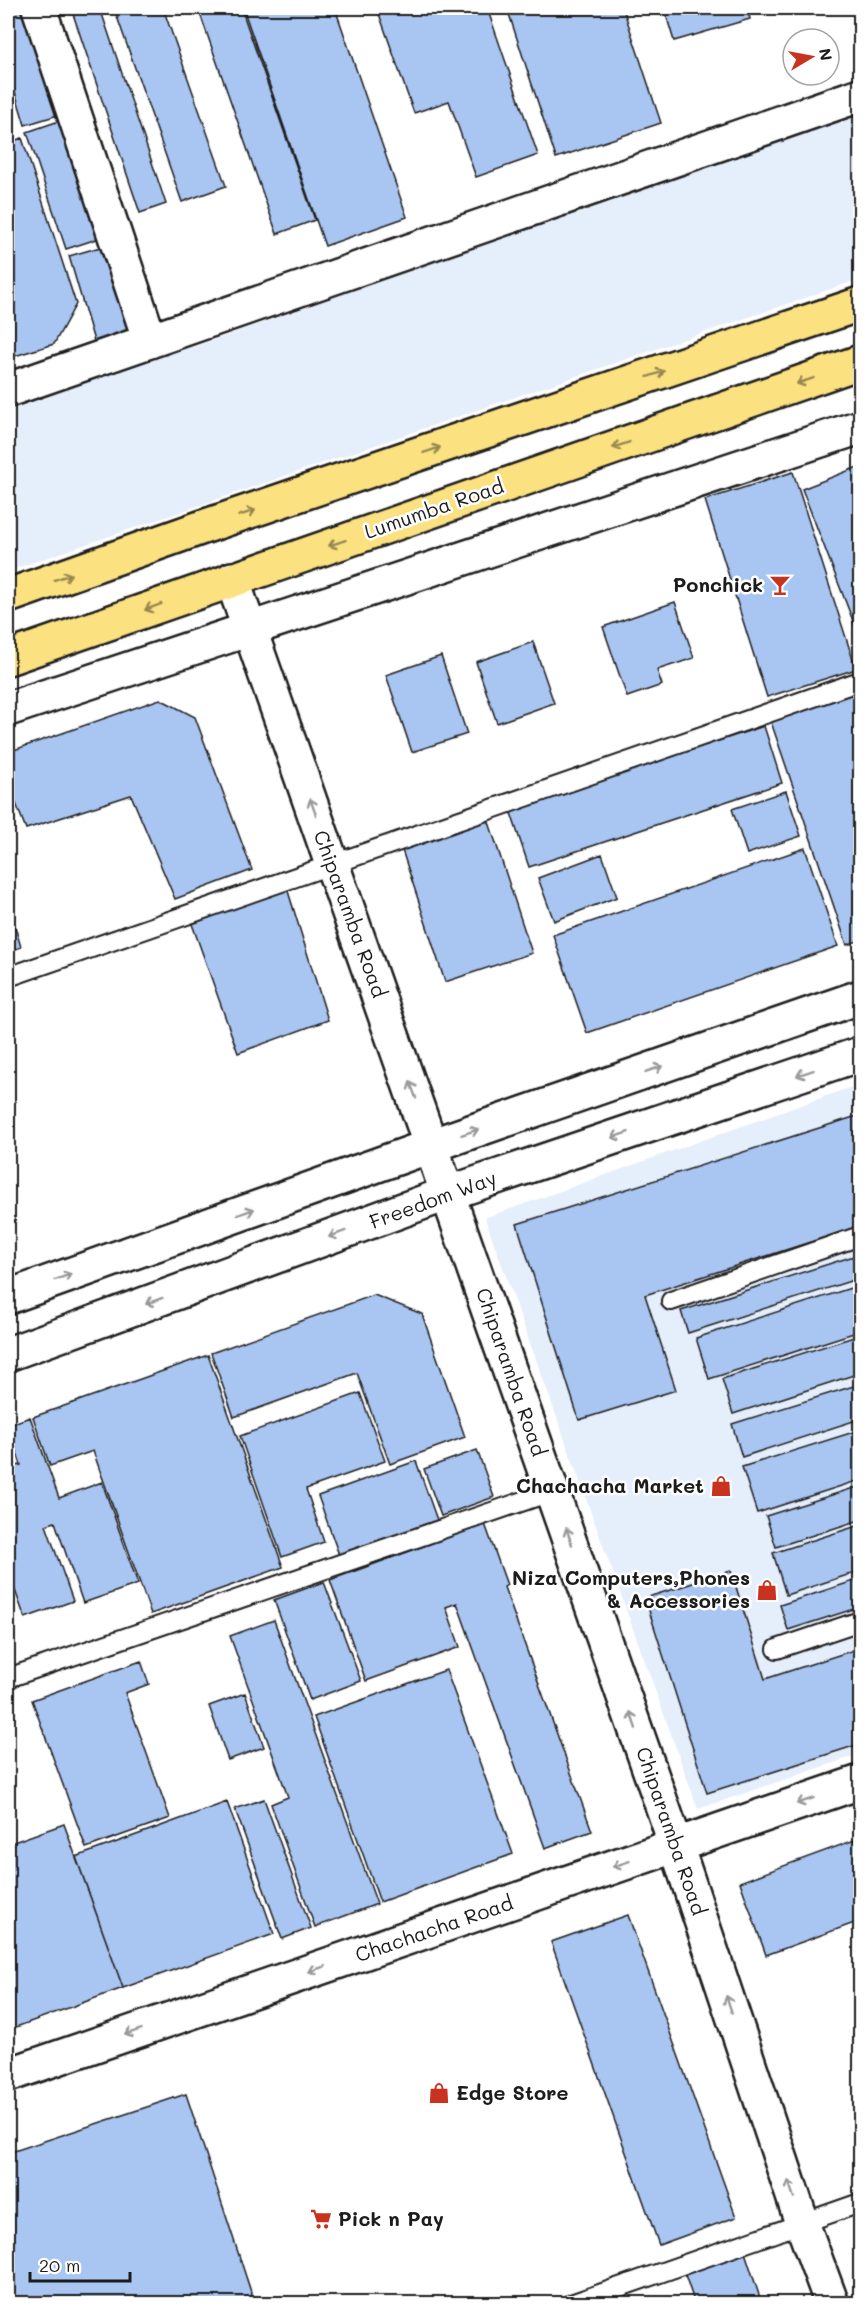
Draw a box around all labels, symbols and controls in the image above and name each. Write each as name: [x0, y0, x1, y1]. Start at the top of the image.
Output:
north arrow: [781, 27, 841, 87]
text: N: [815, 46, 838, 62]
one-way arrow: [646, 368, 665, 379]
one-way arrow: [796, 377, 815, 388]
one-way arrow: [612, 440, 631, 451]
one-way arrow: [422, 444, 441, 455]
street label: Lumumba Road: [361, 472, 507, 544]
one-way arrow: [237, 506, 256, 517]
one-way arrow: [328, 538, 347, 549]
one-way arrow: [53, 570, 72, 581]
place label: Ponchick: [673, 571, 763, 597]
bar icon: Ponchick: [768, 573, 792, 597]
one-way arrow: [144, 602, 163, 613]
one-way arrow: [306, 799, 317, 817]
street label: Chiparamba Road: [309, 826, 393, 1001]
one-way arrow: [644, 1062, 663, 1073]
one-way arrow: [796, 1068, 815, 1079]
one-way arrow: [406, 1081, 417, 1100]
one-way arrow: [460, 1126, 479, 1137]
one-way arrow: [611, 1131, 630, 1142]
street label: Freedom Way: [366, 1164, 500, 1234]
one-way arrow: [236, 1205, 255, 1216]
one-way arrow: [328, 1230, 347, 1241]
one-way arrow: [53, 1271, 71, 1282]
street label: Chiparamba Road: [471, 1284, 553, 1459]
one-way arrow: [145, 1296, 164, 1307]
place label: Chachacha Market: [516, 1472, 704, 1498]
shop icon: Chachacha Market: [709, 1474, 733, 1498]
one-way arrow: [562, 1527, 573, 1546]
place label: Niza Computers,Phones & Accessories: [512, 1564, 750, 1613]
shop icon: Niza Computers,Phones & Accessories: [755, 1578, 779, 1602]
one-way arrow: [626, 1711, 637, 1730]
street label: Chiparamba Road: [631, 1743, 713, 1918]
one-way arrow: [796, 1797, 815, 1808]
one-way arrow: [612, 1860, 631, 1871]
street label: Chachacha Road: [351, 1889, 516, 1967]
one-way arrow: [308, 1964, 327, 1975]
one-way arrow: [723, 1995, 734, 2014]
one-way arrow: [124, 2027, 143, 2038]
place label: Edge Store: [456, 2079, 568, 2105]
shop icon: Edge Store: [427, 2081, 451, 2105]
one-way arrow: [784, 2180, 795, 2199]
place label: Pick n Pay: [338, 2205, 444, 2231]
supermarket icon: Pick n Pay: [309, 2207, 333, 2231]
scale bar: [30, 2245, 130, 2283]
text: 20 m: [39, 2253, 80, 2277]

